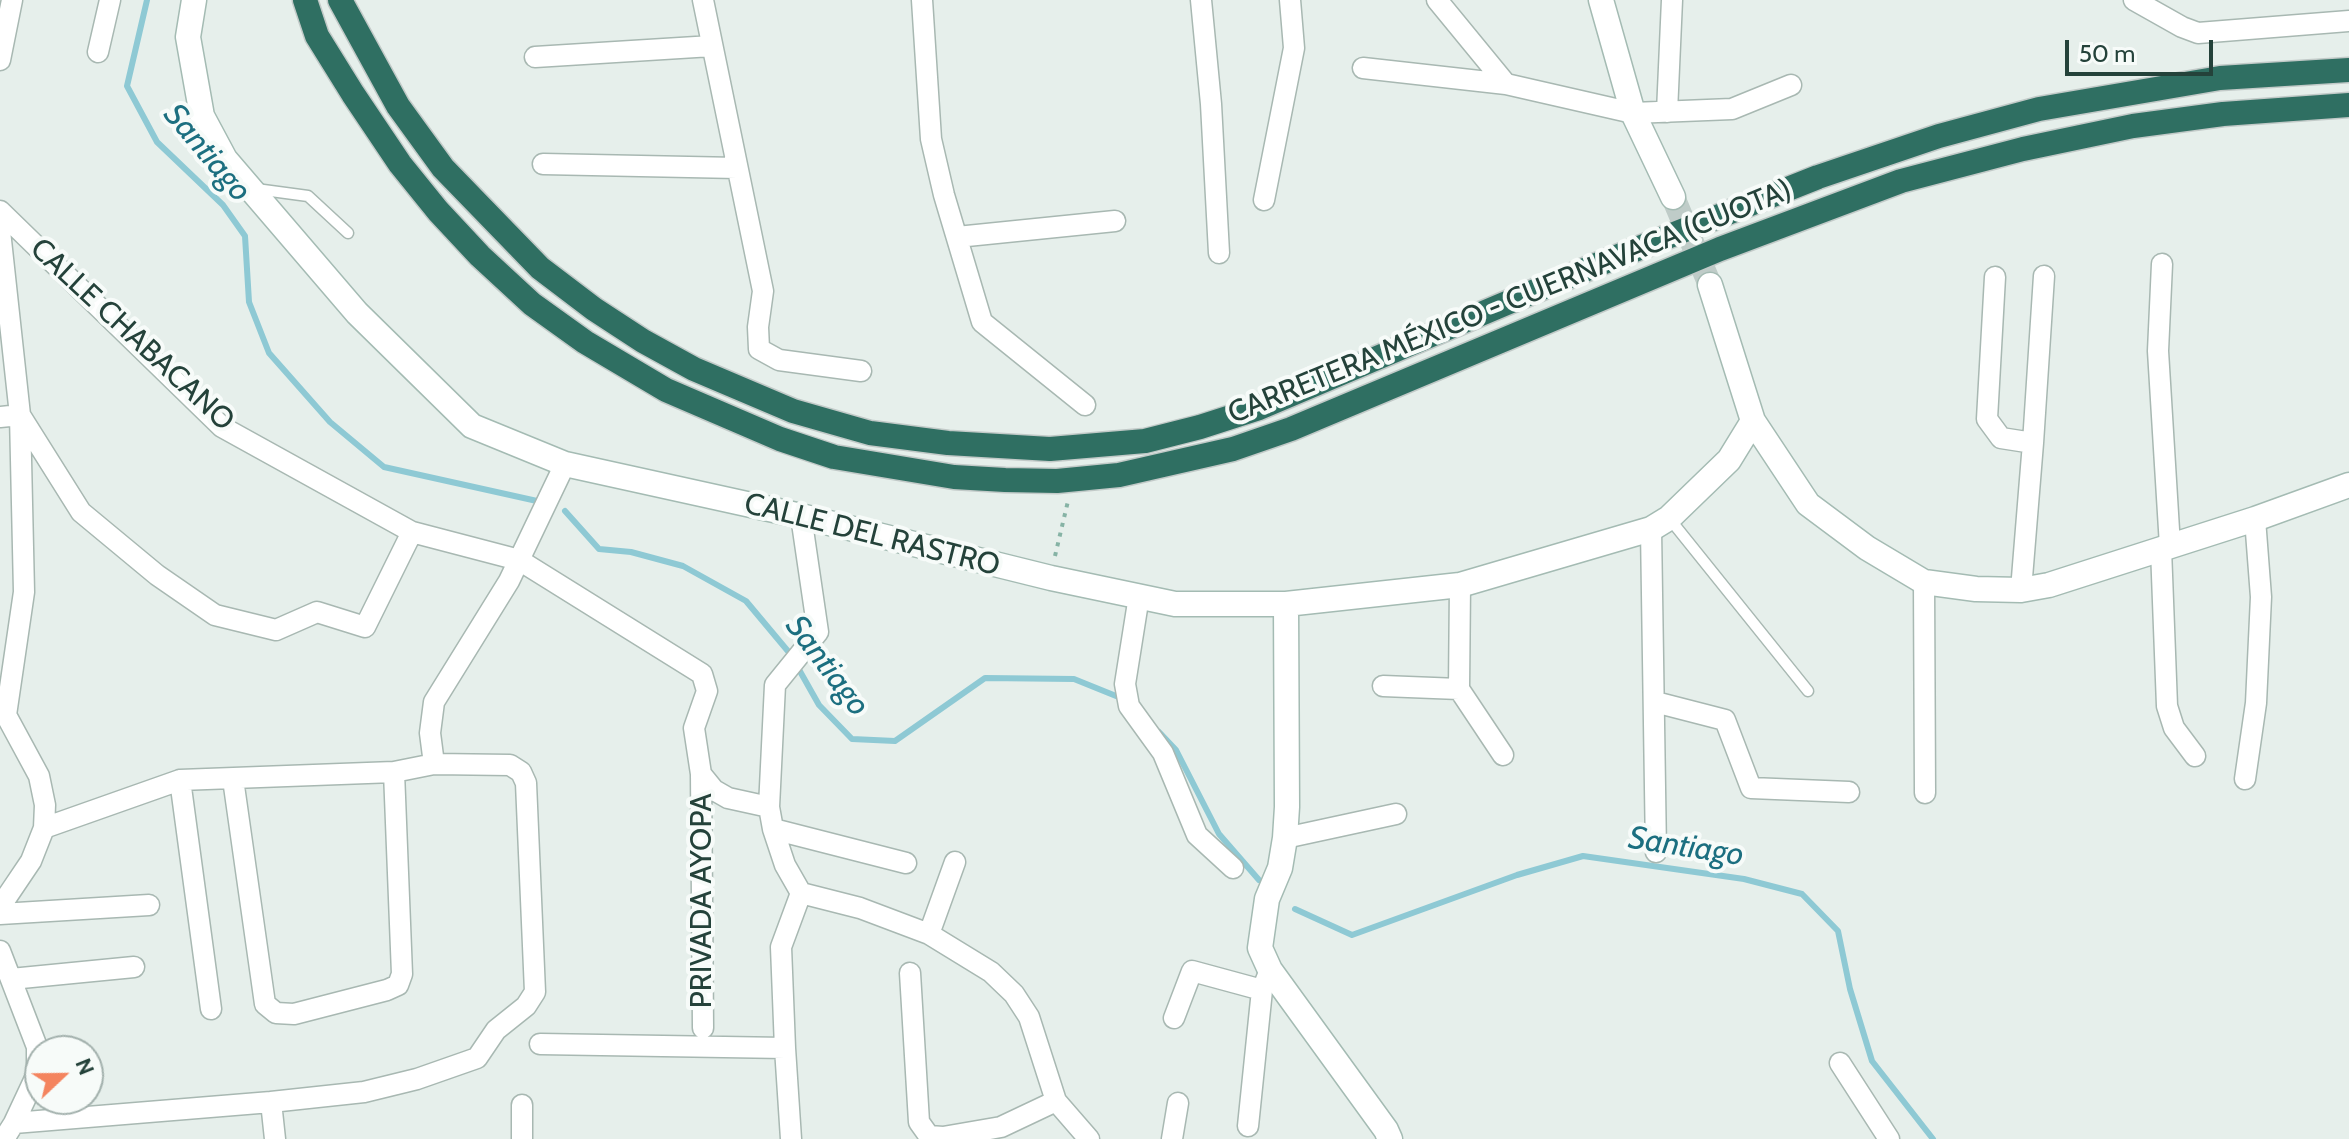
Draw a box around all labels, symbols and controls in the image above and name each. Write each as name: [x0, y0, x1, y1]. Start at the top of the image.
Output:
scale bar: [2069, 24, 2217, 74]
text: 50 m: [2079, 39, 2135, 68]
water label: Santiago: [155, 96, 259, 210]
street label: CARRETERA MÉXICO - CUERNAVACA (CUOTA): [1223, 172, 1797, 432]
street label: CALLE CHABACANO: [23, 231, 241, 439]
street label: CALLE DEL RASTRO: [741, 486, 1003, 584]
water label: Santiago: [777, 608, 877, 724]
street label: PRIVADA AYOPA: [684, 793, 720, 1009]
water label: Santiago: [1626, 819, 1746, 875]
north arrow: [24, 1035, 104, 1115]
text: N: [69, 1054, 100, 1079]

